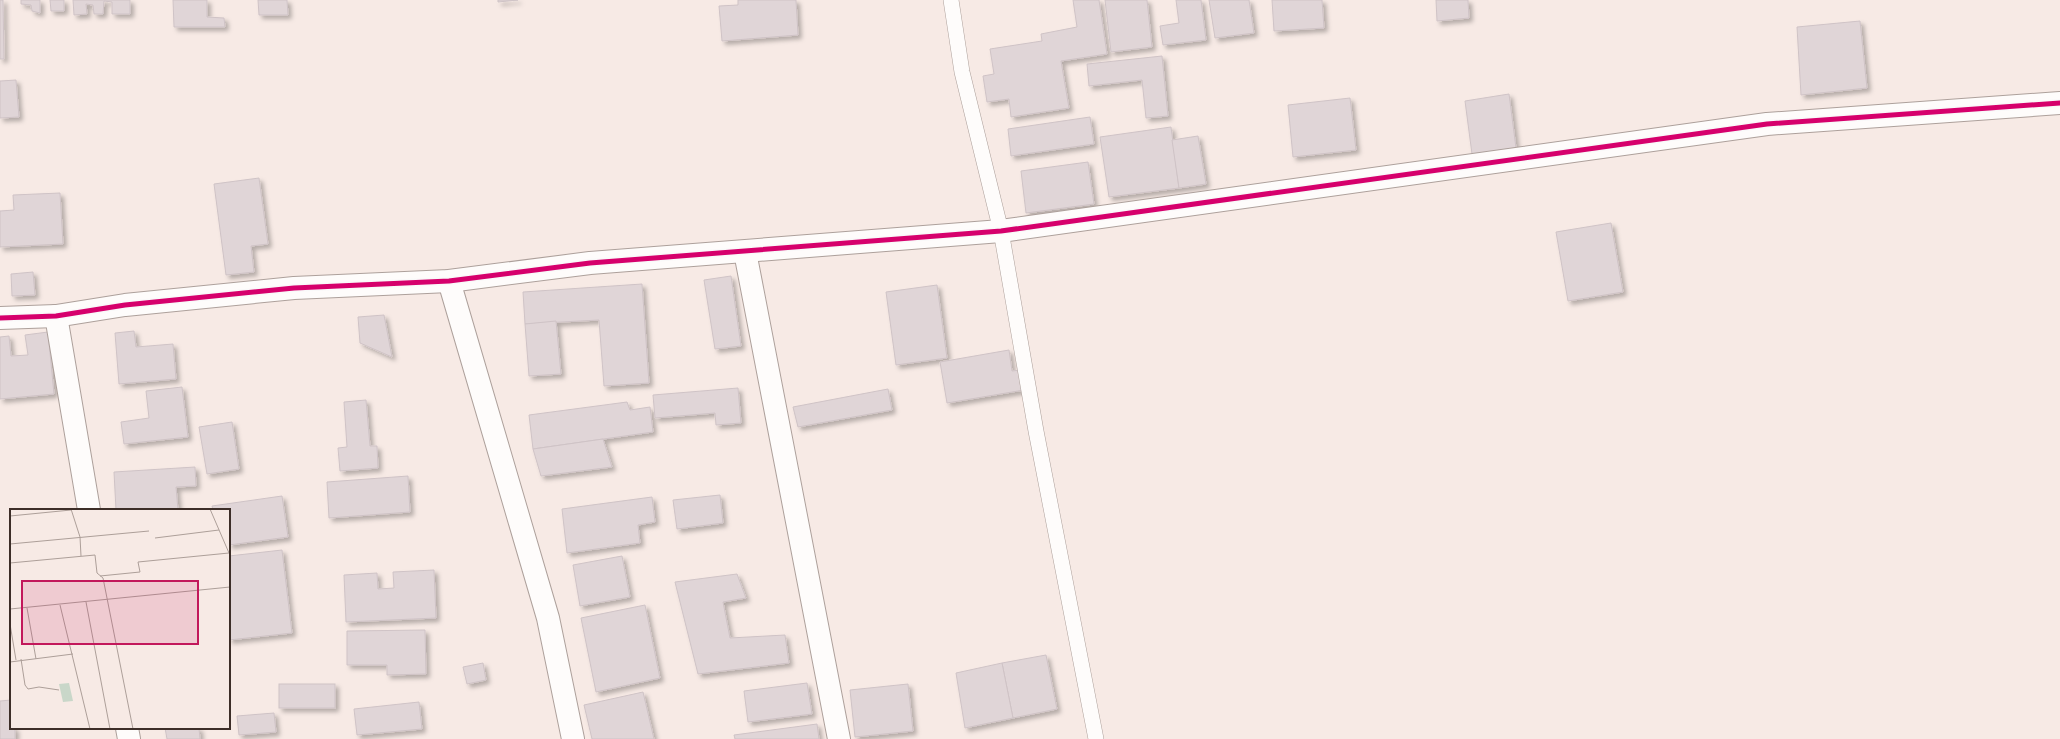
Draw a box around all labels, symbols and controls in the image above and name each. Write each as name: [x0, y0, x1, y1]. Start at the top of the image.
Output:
inset map: [10, 509, 230, 729]

